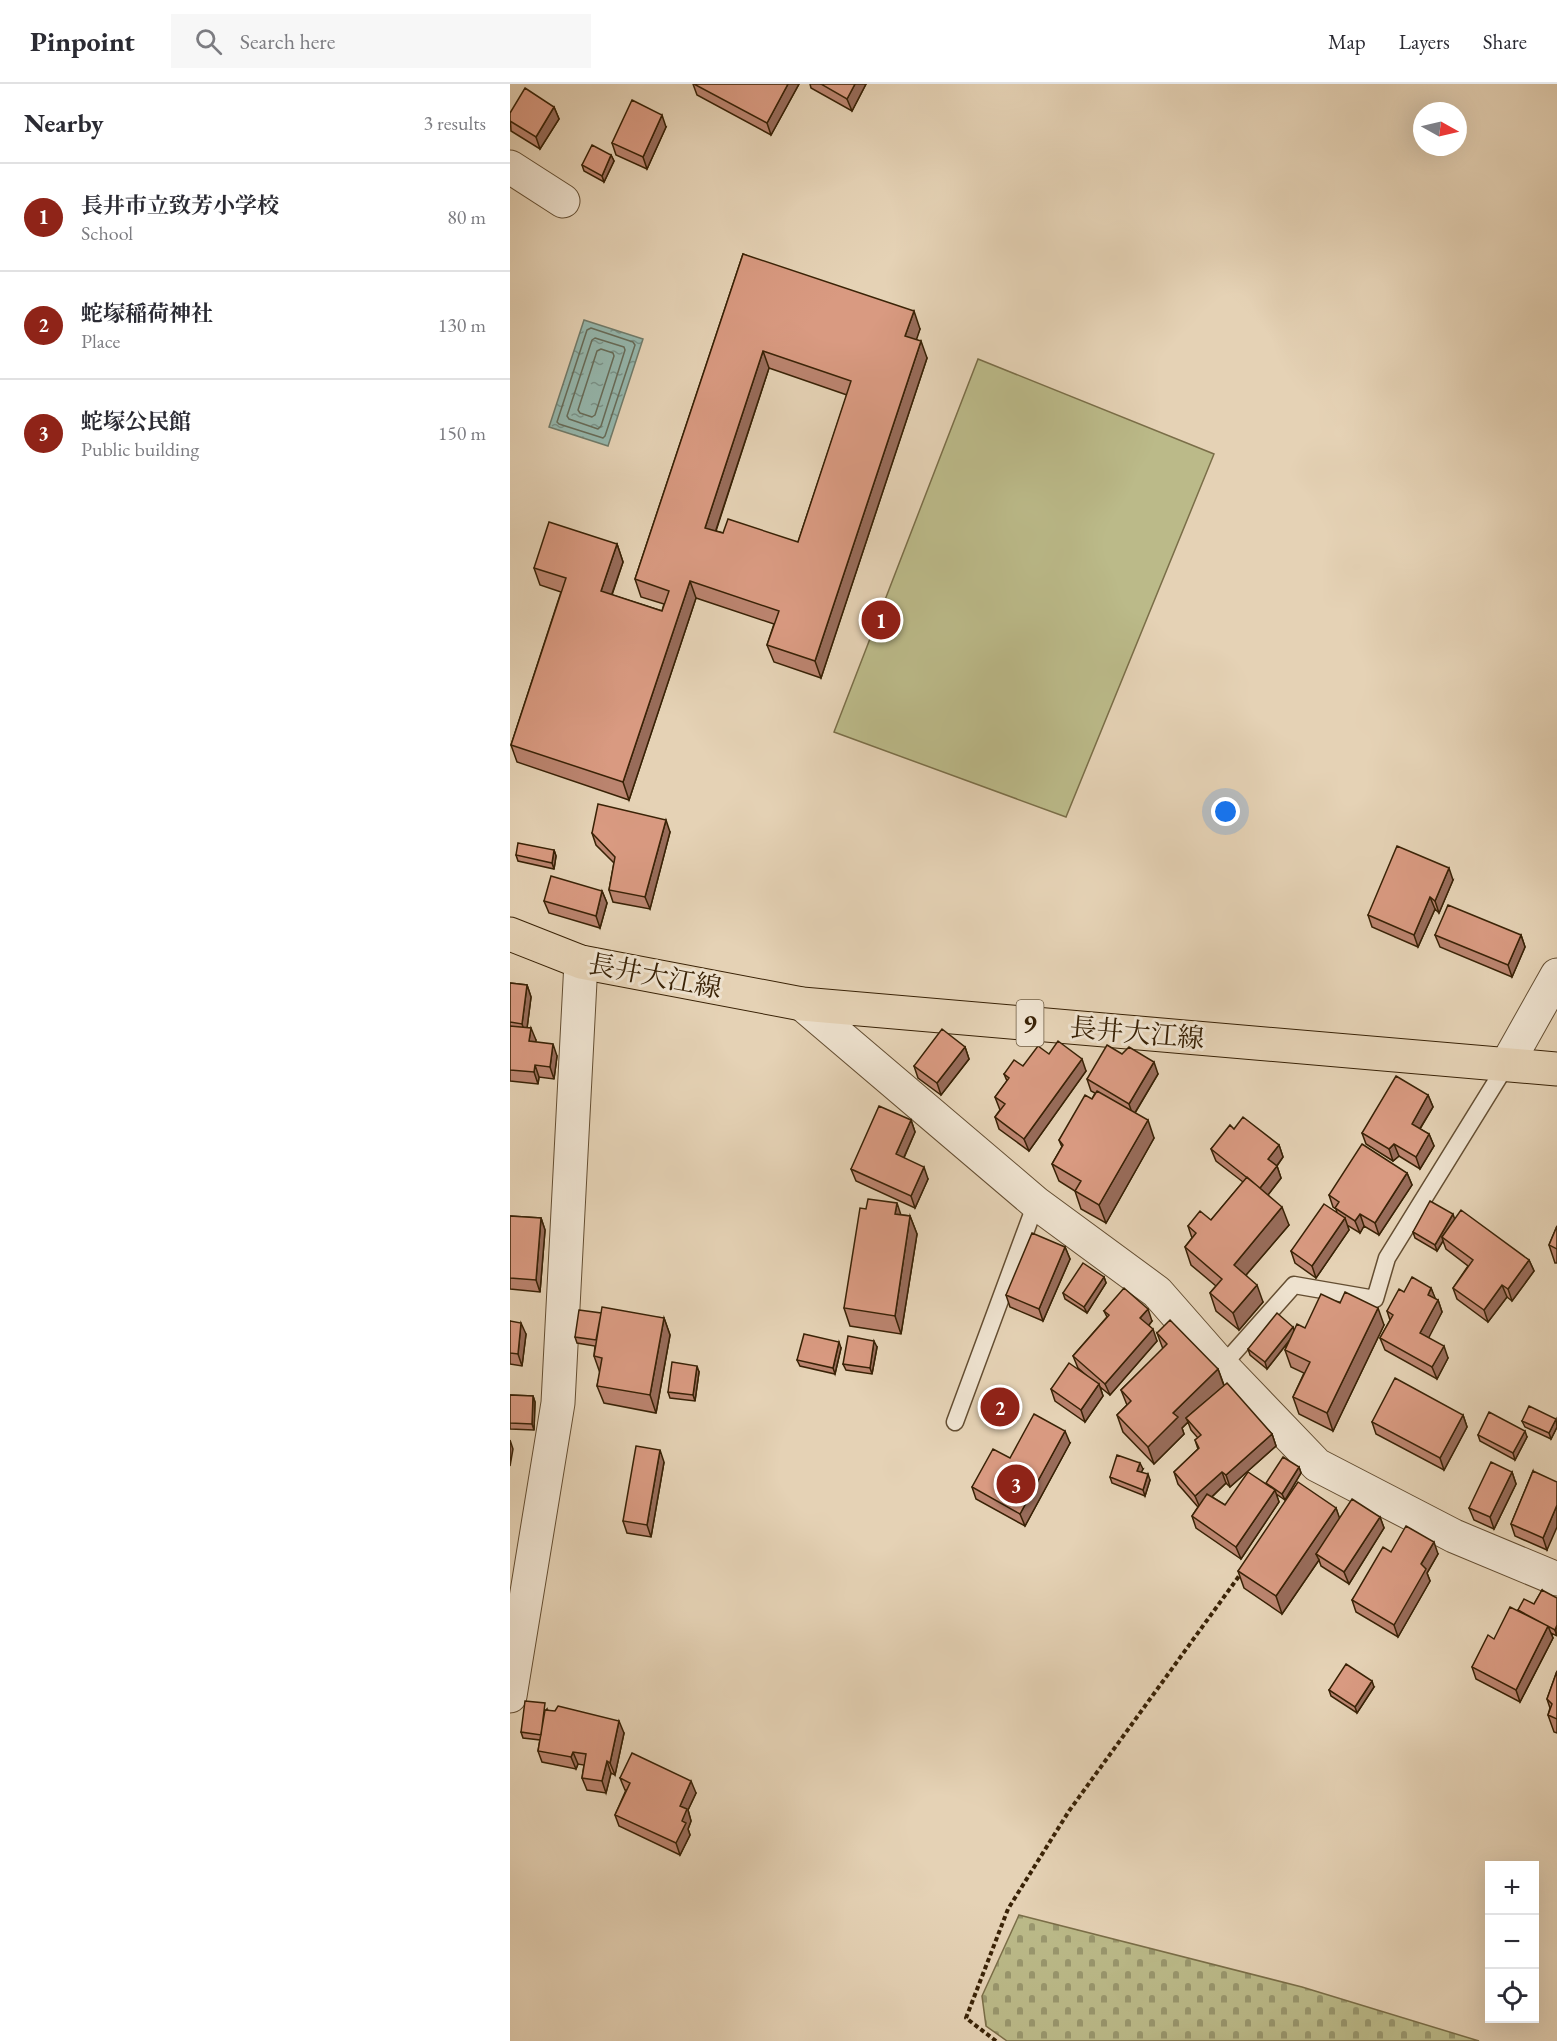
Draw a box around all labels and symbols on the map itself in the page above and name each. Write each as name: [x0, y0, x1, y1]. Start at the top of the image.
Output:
north arrow: [1413, 102, 1467, 156]
pin: 1: [862, 598, 901, 642]
your location: [1211, 797, 1240, 826]
street label: 長井大江線: [585, 945, 725, 1006]
road number: 9: [1016, 1000, 1044, 1046]
street label: 長井大江線: [1068, 1009, 1206, 1056]
pin: 2: [980, 1384, 1020, 1430]
pin: 3: [996, 1462, 1036, 1506]

